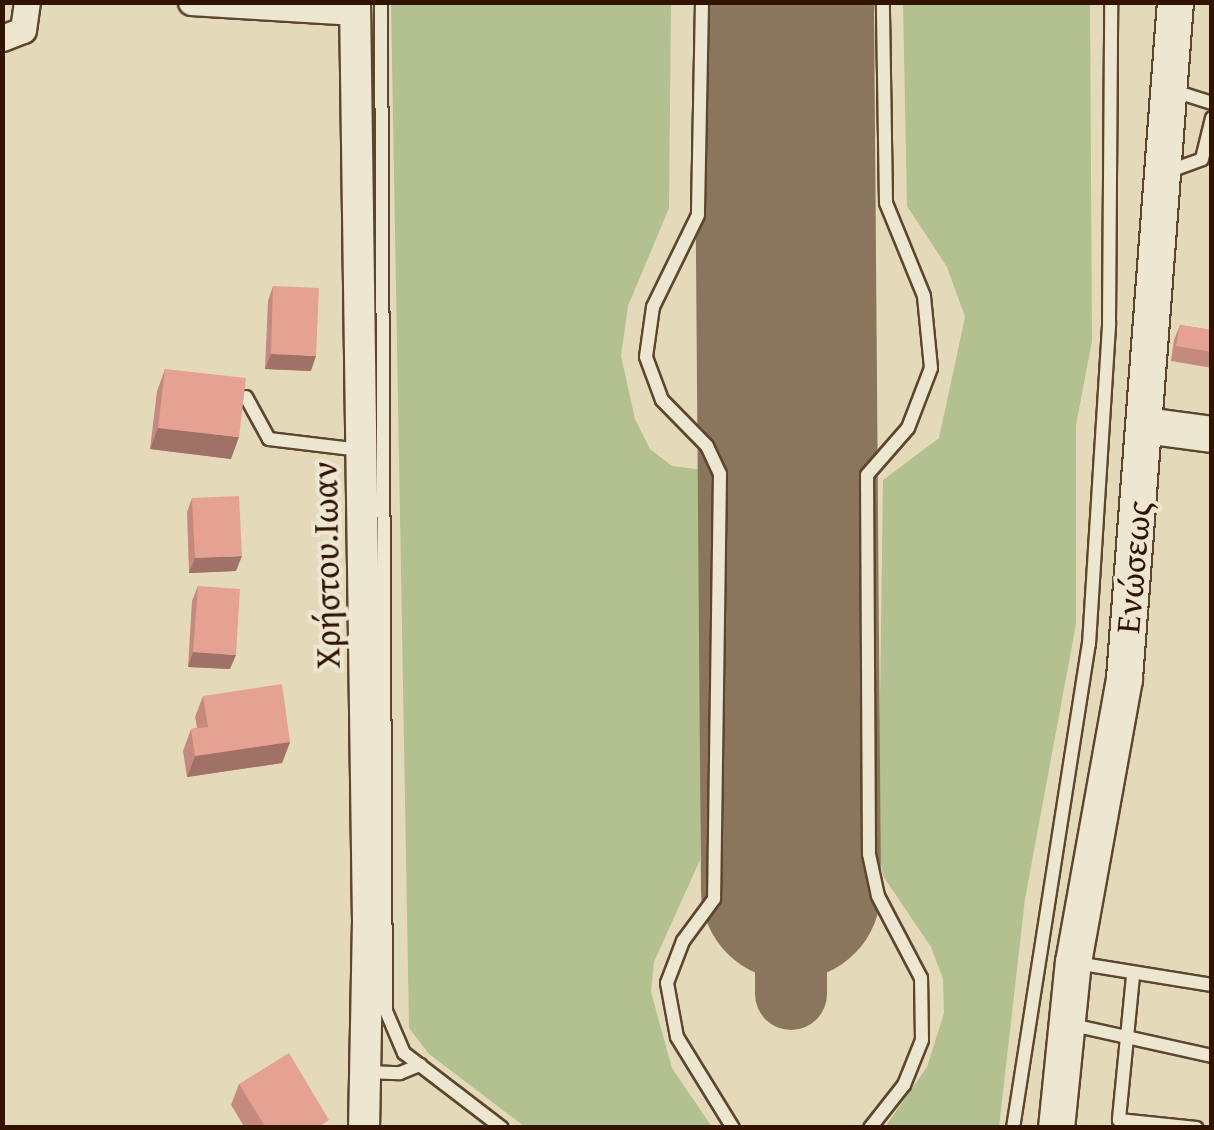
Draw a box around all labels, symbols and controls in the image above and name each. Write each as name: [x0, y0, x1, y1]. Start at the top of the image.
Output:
street label: Χρήστου.Ιωαν: [303, 461, 349, 669]
street label: Ενώσεως: [1106, 499, 1160, 635]

